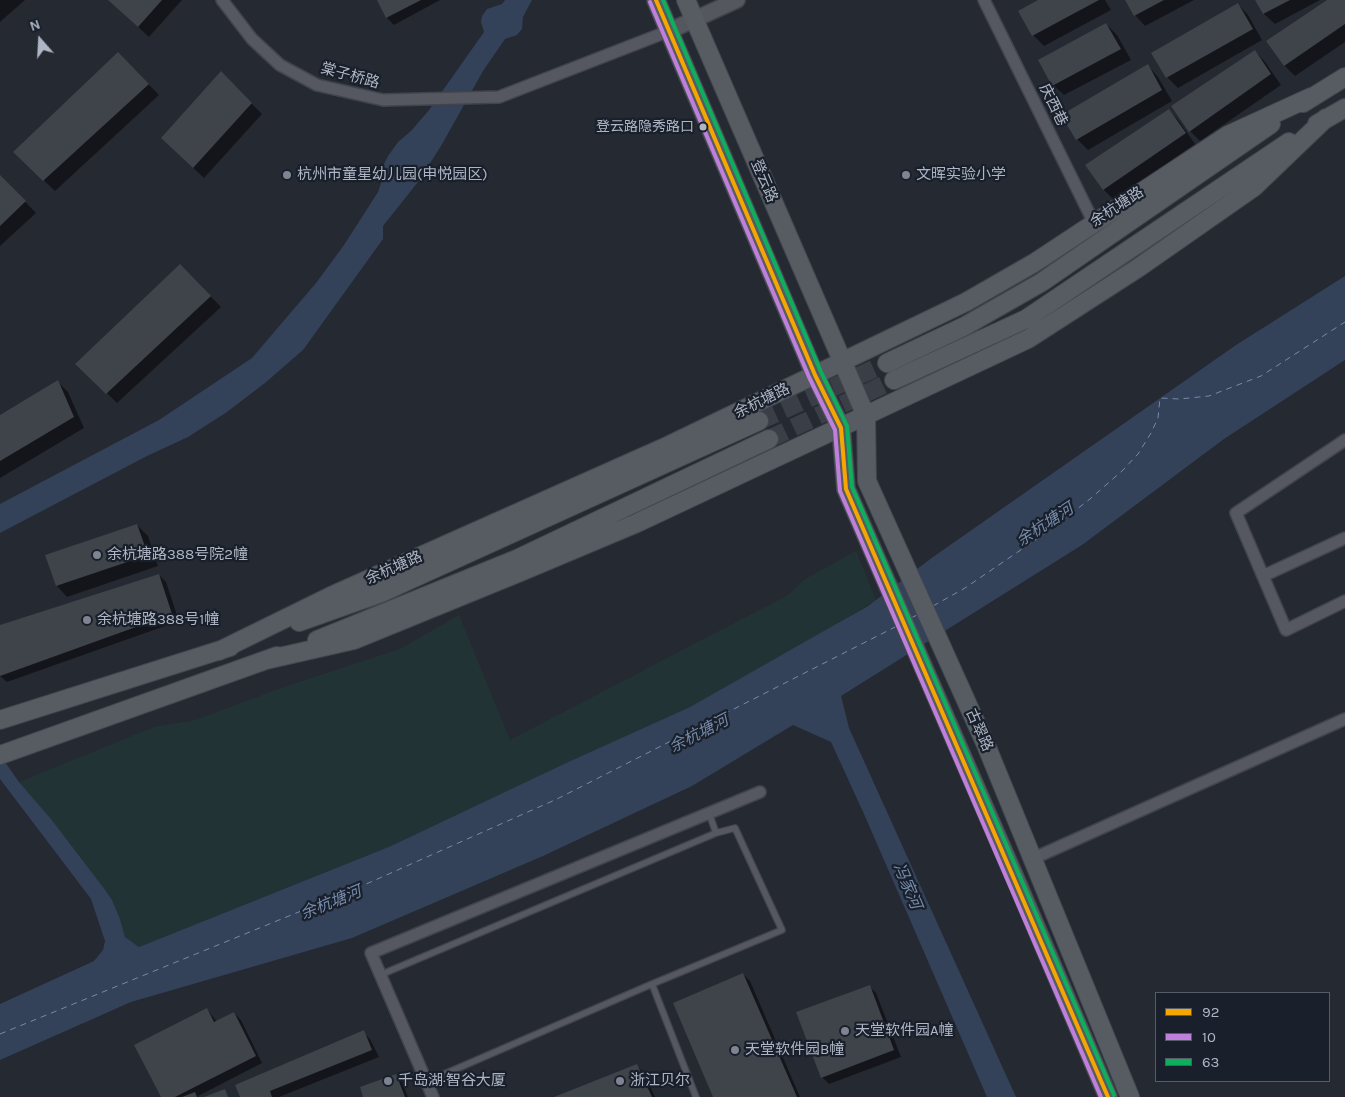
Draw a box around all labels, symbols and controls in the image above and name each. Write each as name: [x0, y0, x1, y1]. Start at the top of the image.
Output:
north arrow: [15, 15, 65, 65]
text: N: [27, 16, 42, 35]
street label: 棠子桥路: [319, 60, 381, 92]
street label: 庆西巷: [1035, 81, 1071, 129]
place label: 登云路隐秀路口: [596, 119, 694, 135]
marker: 登云路隐秀路口: [698, 122, 708, 132]
street label: 登云路: [747, 157, 781, 205]
place label: 杭州市童星幼儿园(申悦园区): [297, 166, 488, 184]
place label: 文晖实验小学: [916, 166, 1006, 184]
marker: 杭州市童星幼儿园(申悦园区): [281, 169, 293, 181]
marker: 文晖实验小学: [900, 169, 912, 181]
street label: 余杭塘路: [1087, 183, 1147, 231]
street label: 余杭塘路: [731, 380, 793, 422]
water label: 余杭塘河: [1013, 500, 1077, 550]
place label: 余杭塘路388号院2幢: [107, 546, 248, 564]
street label: 余杭塘路: [363, 548, 425, 588]
marker: 余杭塘路388号院2幢: [91, 549, 103, 561]
place label: 余杭塘路388号1幢: [97, 611, 219, 629]
marker: 余杭塘路388号1幢: [81, 614, 93, 626]
street label: 古翠路: [962, 706, 996, 754]
water label: 余杭塘河: [666, 711, 732, 757]
water label: 冯家河: [889, 860, 925, 912]
water label: 余杭塘河: [298, 882, 364, 924]
legend: [1155, 992, 1330, 1082]
text: 92: [1202, 1003, 1219, 1021]
place label: 天堂软件园A幢: [855, 1022, 954, 1040]
marker: 天堂软件园A幢: [839, 1025, 851, 1037]
text: 10: [1202, 1028, 1216, 1046]
place label: 天堂软件园B幢: [745, 1041, 844, 1059]
marker: 天堂软件园B幢: [729, 1044, 741, 1056]
text: 63: [1202, 1053, 1219, 1071]
place label: 千岛湖·智谷大厦: [398, 1072, 506, 1090]
place label: 浙江贝尔: [630, 1072, 690, 1090]
marker: 千岛湖·智谷大厦: [382, 1075, 394, 1087]
marker: 浙江贝尔: [614, 1075, 626, 1087]

